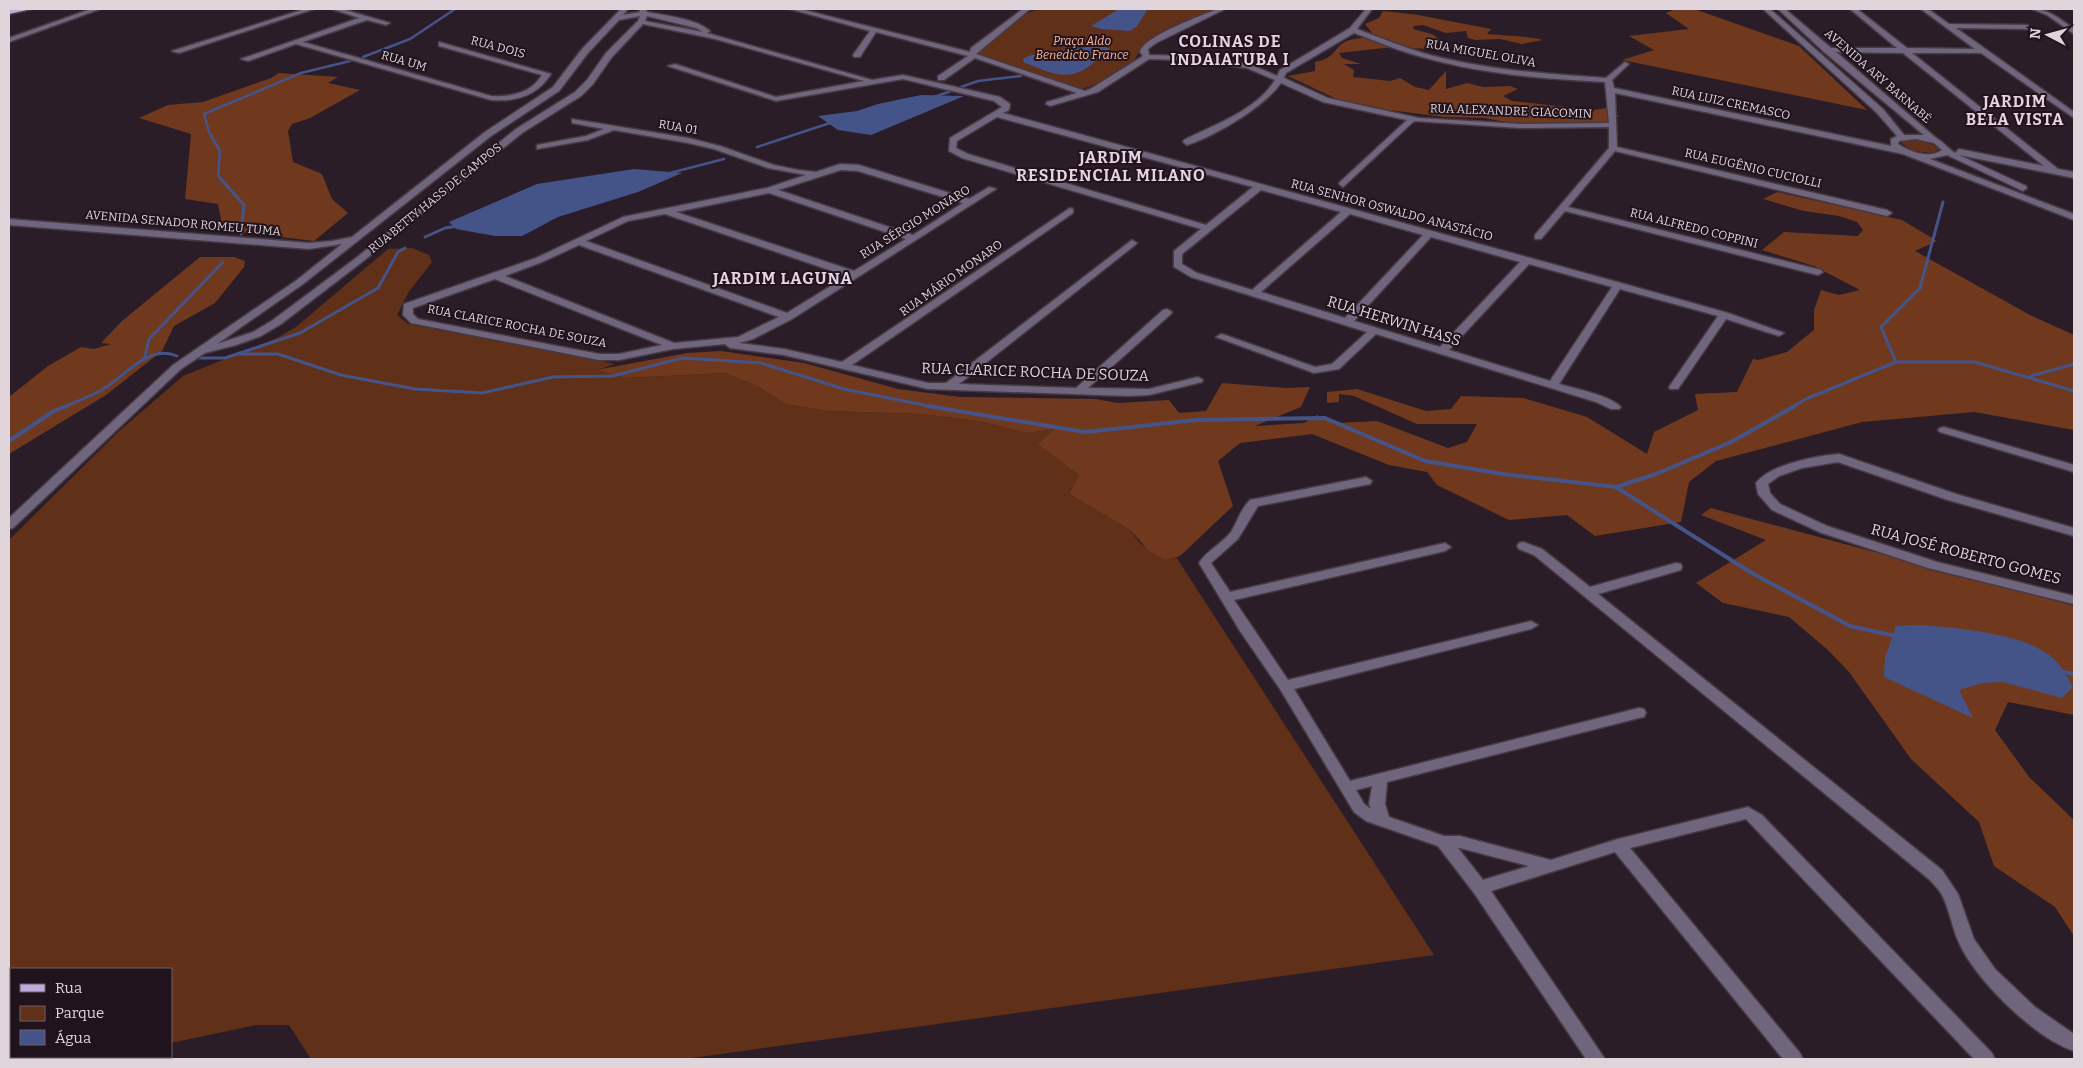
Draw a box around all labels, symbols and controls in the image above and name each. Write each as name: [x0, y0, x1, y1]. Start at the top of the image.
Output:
north arrow: [2023, 10, 2073, 60]
street label: AVENIDA ARY BARNABÉ: [1822, 25, 1935, 126]
text: N: [2027, 27, 2045, 40]
district label: COLINAS DE INDAIATUBA I: [1170, 32, 1290, 69]
street label: RUA DOIS: [469, 33, 527, 61]
park label: Praça Aldo Benedicto France: [1035, 34, 1129, 62]
street label: RUA MIGUEL OLIVA: [1425, 36, 1538, 70]
street label: RUA UM: [380, 48, 429, 74]
street label: RUA LUIZ CREMASCO: [1670, 84, 1792, 122]
district label: JARDIM BELA VISTA: [1966, 92, 2064, 129]
street label: RUA ALEXANDRE GIACOMIN: [1430, 101, 1593, 121]
street label: RUA 01: [657, 117, 699, 137]
street label: RUA BETTY HASS DE CAMPOS: [366, 140, 504, 256]
street label: RUA EUGÊNIO CUCIOLLI: [1683, 144, 1823, 191]
district label: JARDIM RESIDENCIAL MILANO: [1016, 148, 1206, 185]
street label: RUA SENHOR OSWALDO ANASTÁCIO: [1290, 175, 1495, 244]
street label: RUA SÉRGIO MONARO: [857, 182, 973, 262]
street label: RUA ALFREDO COPPINI: [1628, 205, 1760, 251]
street label: AVENIDA SENADOR ROMEU TUMA: [85, 207, 282, 239]
street label: RUA MÁRIO MONARO: [896, 236, 1005, 319]
district label: JARDIM LAGUNA: [712, 269, 853, 288]
street label: RUA HERWIN HASS: [1325, 292, 1463, 350]
street label: RUA CLARICE ROCHA DE SOUZA: [426, 302, 608, 350]
street label: RUA CLARICE ROCHA DE SOUZA: [921, 359, 1150, 385]
street label: RUA JOSÉ ROBERTO GOMES: [1869, 520, 2063, 588]
legend: [10, 968, 172, 1058]
text: Rua: [55, 979, 82, 997]
text: Parque: [55, 1004, 104, 1022]
text: Água: [55, 1029, 91, 1047]

